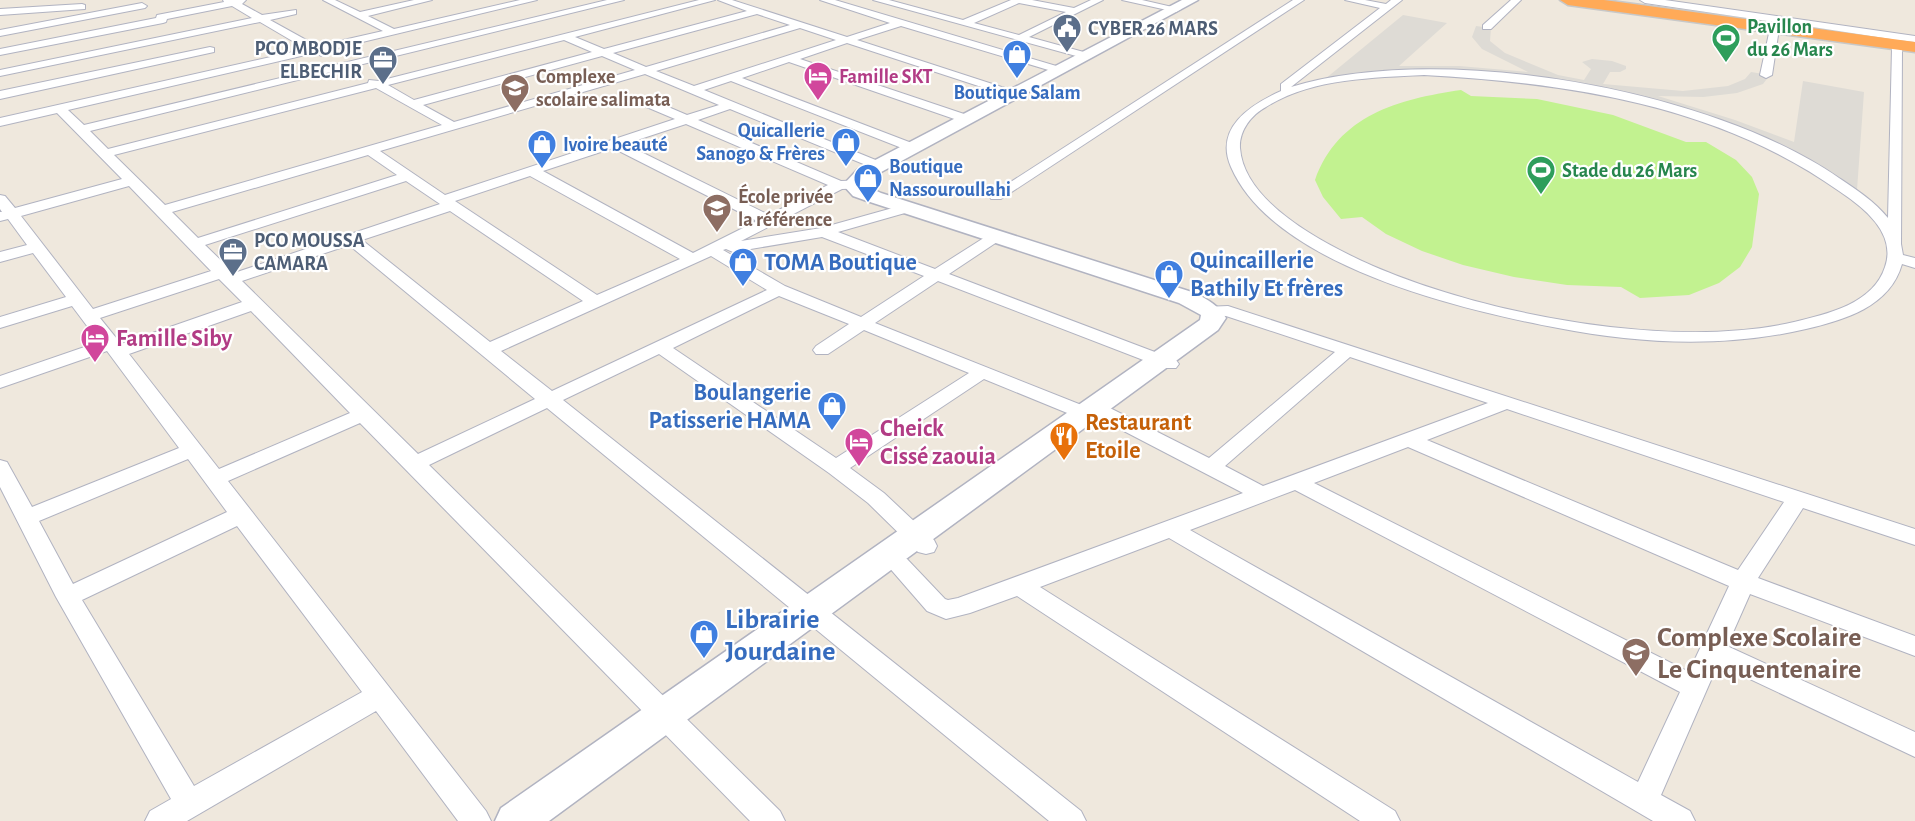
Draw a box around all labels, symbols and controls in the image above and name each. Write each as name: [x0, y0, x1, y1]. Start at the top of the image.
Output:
public building icon: CYBER 26 MARS: [1051, 12, 1083, 54]
place label: Pavillon du 26 Mars: [1747, 17, 1833, 60]
place label: CYBER 26 MARS: [1088, 19, 1218, 39]
sports icon: Pavillon du 26 Mars: [1710, 22, 1742, 64]
shop icon: Boutique Salam: [1001, 38, 1033, 80]
place label: PCO MBODJE ELBECHIR: [254, 39, 362, 82]
office icon: PCO MBODJE ELBECHIR: [367, 44, 399, 86]
hotel icon: Famille SKT: [802, 60, 834, 102]
place label: Complexe scolaire salimata: [536, 67, 671, 110]
place label: Famille SKT: [839, 67, 933, 87]
school or university icon: Complexe scolaire salimata: [499, 72, 531, 114]
place label: Boutique Salam: [953, 83, 1081, 103]
place label: Quicallerie Sanogo & Frères: [696, 121, 825, 164]
shop icon: Quicallerie Sanogo & Frères: [830, 126, 862, 168]
shop icon: Ivoire beauté: [526, 128, 558, 170]
place label: Ivoire beauté: [563, 135, 668, 155]
sports icon: Stade du 26 Mars: [1525, 154, 1557, 196]
place label: Boutique Nassouroullahi: [889, 157, 1011, 200]
place label: Stade du 26 Mars: [1562, 161, 1698, 181]
shop icon: Boutique Nassouroullahi: [852, 162, 884, 204]
place label: École privée la référence: [738, 183, 833, 230]
school or university icon: École privée la référence: [701, 192, 733, 234]
place label: PCO MOUSSA CAMARA: [254, 231, 365, 274]
office icon: PCO MOUSSA CAMARA: [217, 236, 249, 278]
shop icon: TOMA Boutique: [727, 246, 759, 288]
place label: Quincaillerie Bathily Et frères: [1190, 249, 1343, 301]
place label: TOMA Boutique: [764, 251, 917, 275]
shop icon: Quincaillerie Bathily Et frères: [1153, 258, 1185, 300]
hotel icon: Famille Siby: [79, 322, 111, 364]
place label: Famille Siby: [116, 327, 232, 351]
place label: Boulangerie Patisserie HAMA: [648, 381, 812, 433]
shop icon: Boulangerie Patisserie HAMA: [816, 390, 848, 432]
place label: Restaurant Etoile: [1085, 411, 1191, 463]
place label: Cheick Cissé zaouia: [880, 417, 996, 469]
restaurant icon: Restaurant Etoile: [1048, 420, 1080, 462]
hotel icon: Cheick Cissé zaouia: [843, 426, 875, 468]
place label: Librairie Jourdaine: [725, 606, 835, 666]
shop icon: Librairie Jourdaine: [688, 618, 720, 660]
place label: Complexe Scolaire Le Cinquentenaire: [1657, 624, 1862, 684]
school or university icon: Complexe Scolaire Le Cinquentenaire: [1620, 636, 1652, 678]

